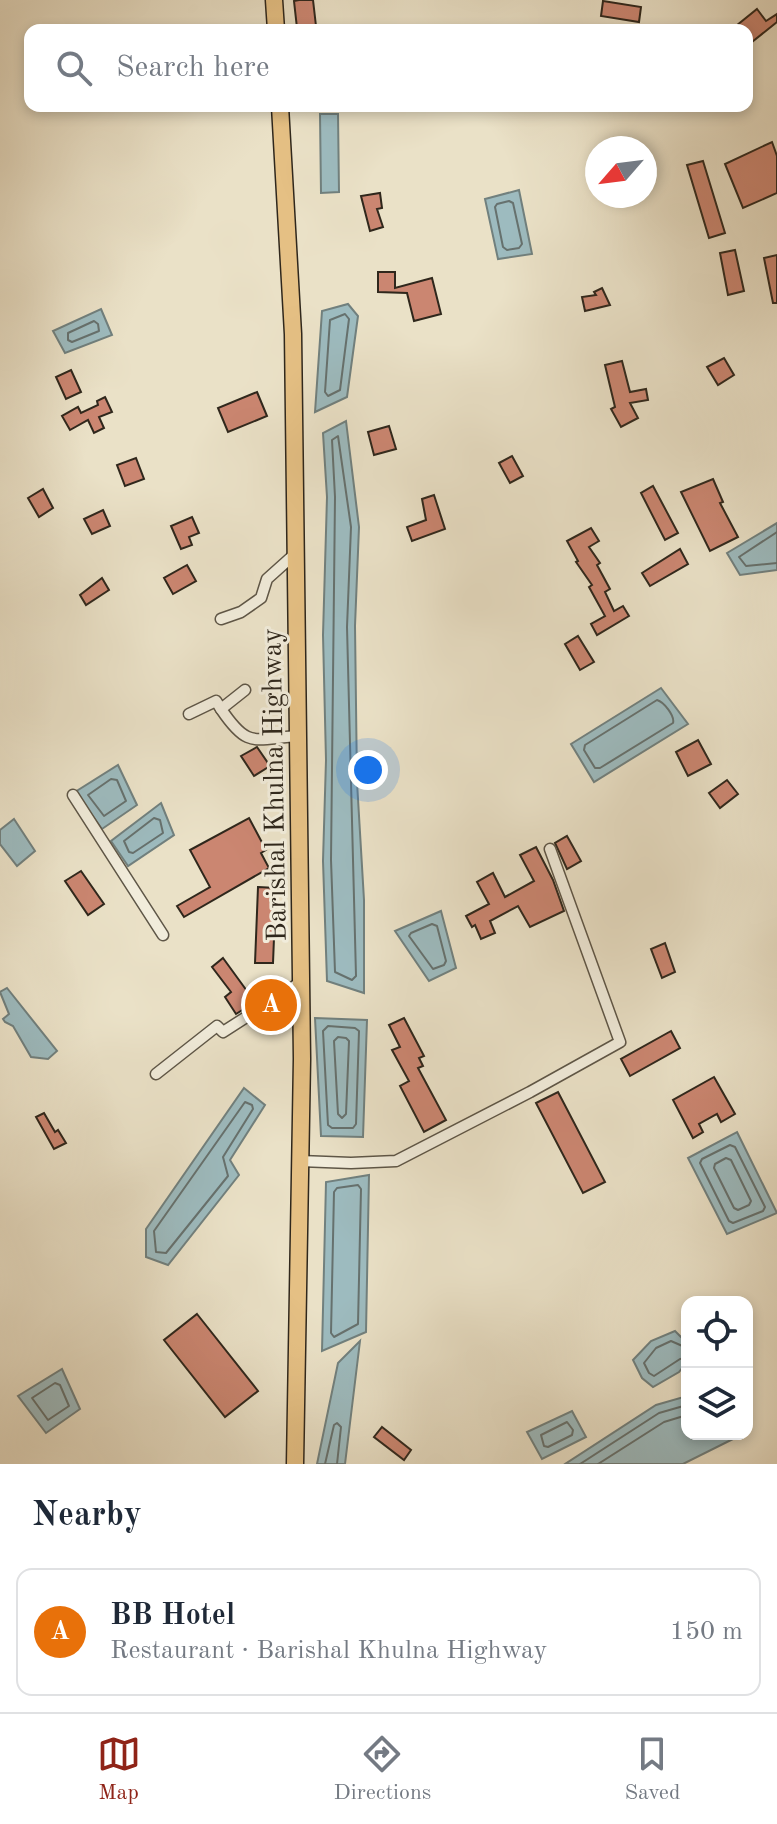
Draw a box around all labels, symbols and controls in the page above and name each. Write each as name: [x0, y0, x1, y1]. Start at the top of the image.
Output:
search box: [24, 24, 753, 112]
icon: search: [52, 46, 96, 90]
text: Search here: [116, 53, 270, 83]
north arrow: [585, 136, 657, 208]
street label: Barishal Khulna Highway: [259, 628, 293, 942]
your location: [348, 750, 388, 790]
pin: A: [245, 975, 297, 1035]
map controls: [681, 1296, 753, 1440]
button: locate: [681, 1296, 753, 1368]
button: layers: [681, 1368, 753, 1440]
text: Nearby: [32, 1499, 142, 1533]
text: BB Hotel: [110, 1601, 235, 1631]
text: A: [50, 1619, 70, 1645]
text: 150 m: [670, 1619, 743, 1645]
text: Restaurant · Barishal Khulna Highway: [110, 1638, 547, 1664]
tab: Map: [97, 1732, 141, 1807]
tab: Directions: [334, 1732, 431, 1807]
tab: Saved: [624, 1732, 680, 1807]

